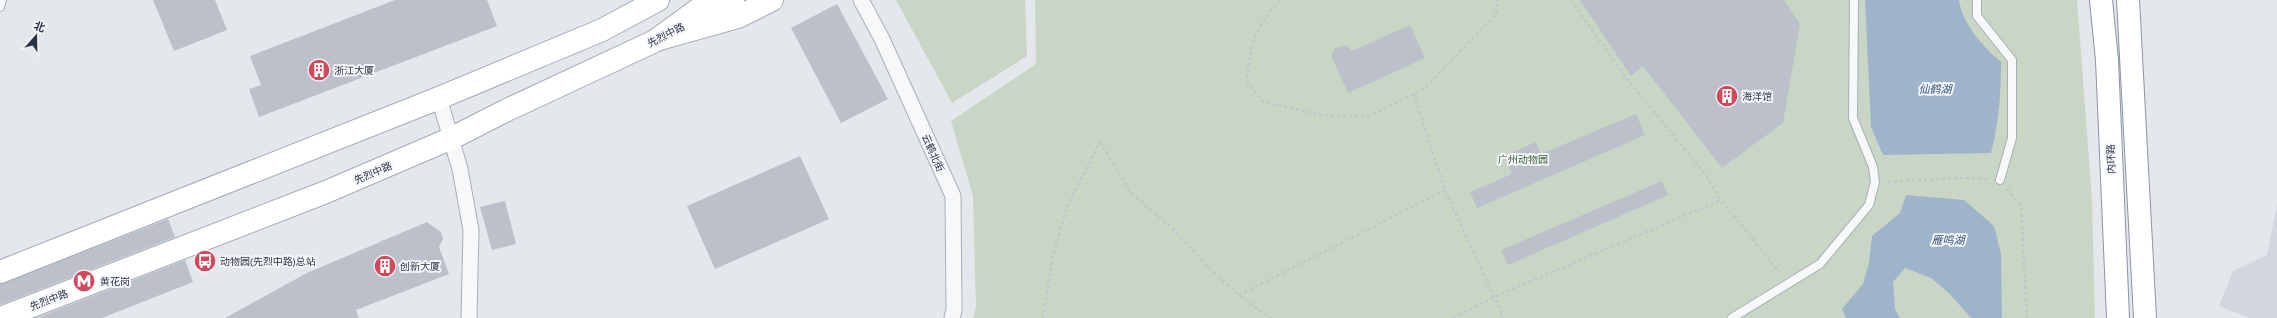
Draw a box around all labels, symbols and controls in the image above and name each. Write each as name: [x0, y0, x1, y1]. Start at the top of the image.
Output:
north arrow: [16, 16, 56, 56]
text: 北: [32, 18, 47, 35]
street label: 先烈中路: [645, 20, 687, 50]
building icon: 浙江大厦: [306, 57, 332, 83]
place label: 浙江大厦: [334, 64, 374, 77]
water label: 仙鹤湖: [1919, 82, 1953, 96]
building icon: 海洋馆: [1714, 83, 1740, 109]
place label: 海洋馆: [1742, 90, 1772, 103]
street label: 云鹤北街: [919, 132, 947, 174]
street label: 内环路: [2104, 144, 2118, 174]
park label: 广州动物园: [1498, 153, 1548, 166]
street label: 先烈中路: [352, 159, 394, 187]
water label: 雁鸣湖: [1932, 233, 1966, 247]
bus stop icon: 动物园(先烈中路)总站: [192, 248, 218, 274]
building icon: 创新大厦: [372, 253, 398, 279]
place label: 动物园(先烈中路)总站: [220, 255, 316, 268]
place label: 创新大厦: [400, 260, 440, 273]
metro station icon: 黄花岗: [71, 268, 97, 294]
place label: 黄花岗: [100, 275, 130, 288]
street label: 先烈中路: [28, 287, 70, 313]

